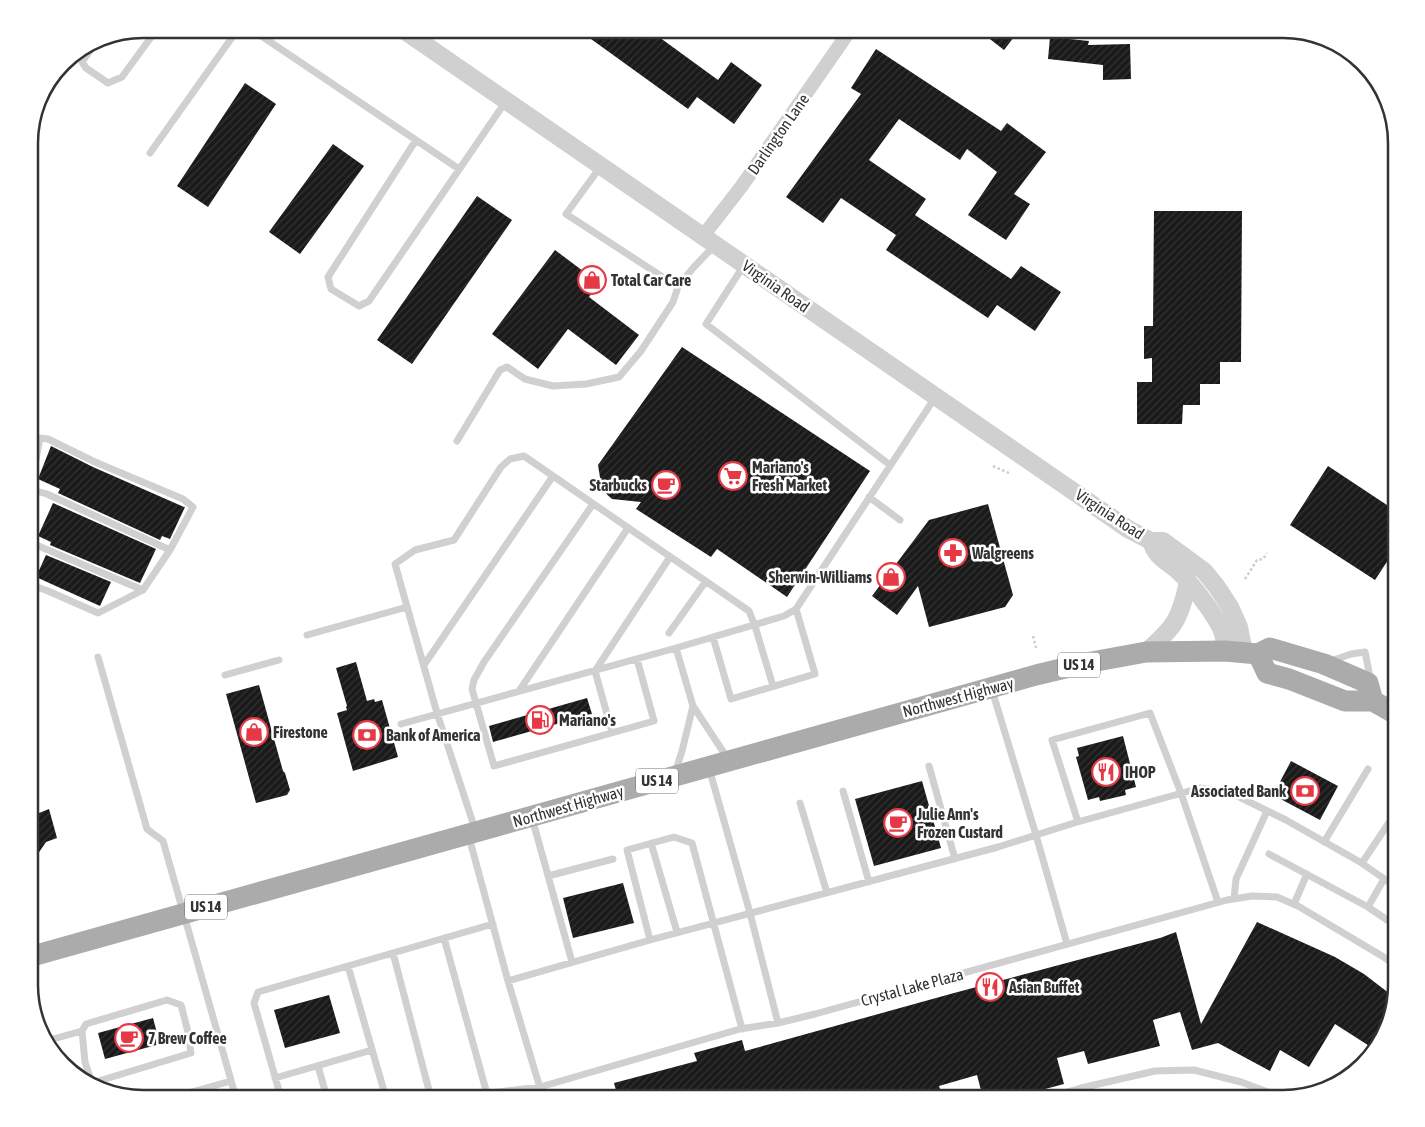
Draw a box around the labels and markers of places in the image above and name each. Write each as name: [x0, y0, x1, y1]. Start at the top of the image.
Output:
shop icon: Total Car Care: [577, 265, 607, 295]
place label: Total Car Care: [611, 271, 691, 289]
place label: Mariano's Fresh Market: [752, 458, 828, 494]
supermarket icon: Mariano's Fresh Market: [718, 461, 748, 491]
cafe icon: Starbucks: [651, 470, 681, 500]
place label: Starbucks: [590, 476, 647, 494]
pharmacy icon: Walgreens: [938, 538, 968, 568]
place label: Walgreens: [971, 544, 1034, 562]
shop icon: Sherwin-Williams: [876, 562, 906, 592]
place label: Sherwin-Williams: [768, 568, 872, 586]
fuel station icon: Mariano's: [525, 705, 555, 735]
place label: Mariano's: [559, 711, 616, 729]
shop icon: Firestone: [239, 717, 269, 747]
bank icon: Bank of America: [352, 720, 382, 750]
place label: Firestone: [273, 723, 328, 741]
place label: Bank of America: [386, 726, 481, 744]
restaurant icon: IHOP: [1091, 757, 1121, 787]
place label: IHOP: [1125, 763, 1156, 781]
bank icon: Associated Bank: [1290, 776, 1320, 806]
place label: Associated Bank: [1190, 782, 1287, 800]
place label: Julie Ann's Frozen Custard: [916, 805, 1003, 841]
cafe icon: Julie Ann's Frozen Custard: [883, 808, 913, 838]
restaurant icon: Asian Buffet: [975, 972, 1005, 1002]
place label: Asian Buffet: [1008, 978, 1080, 996]
cafe icon: 7 Brew Coffee: [114, 1023, 144, 1053]
place label: 7 Brew Coffee: [148, 1029, 227, 1047]

